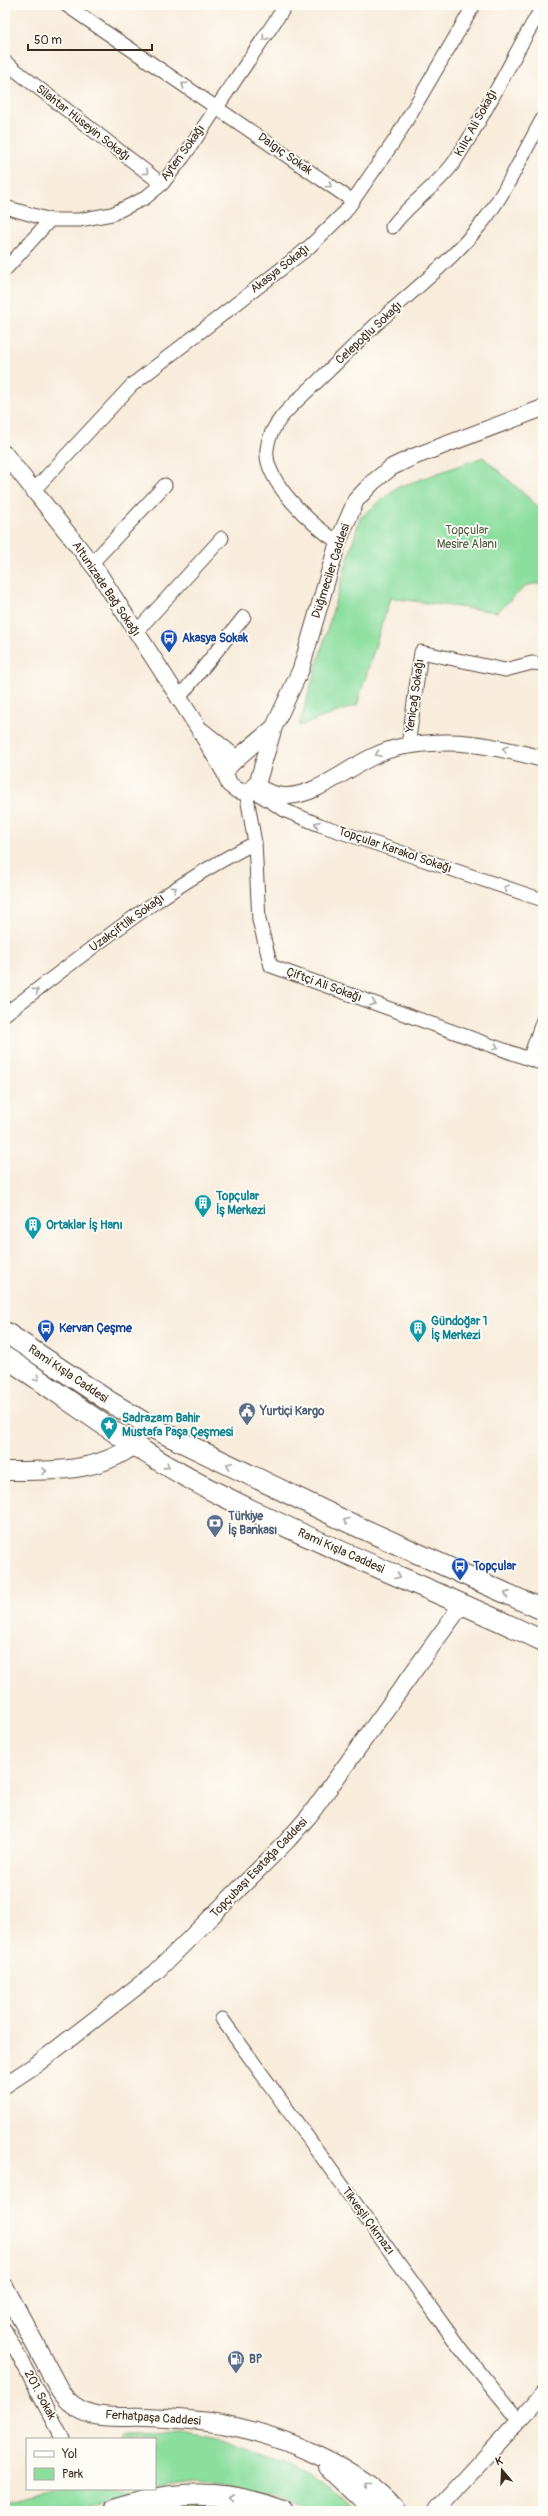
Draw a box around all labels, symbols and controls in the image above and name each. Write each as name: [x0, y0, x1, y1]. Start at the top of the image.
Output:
scale bar: [28, 26, 152, 52]
text: 50 m: [34, 33, 62, 48]
one-way arrow: [262, 34, 270, 41]
street label: Silahtar Hüseyin Sokağı: [33, 81, 133, 165]
one-way arrow: [181, 82, 188, 90]
street label: Kılıç Ali Sokağı: [451, 87, 501, 159]
street label: Ayten Sokağı: [158, 122, 208, 184]
street label: Dalgıç Sokak: [255, 130, 315, 178]
one-way arrow: [142, 167, 149, 174]
one-way arrow: [325, 180, 332, 188]
street label: Akasya Sokağı: [248, 241, 312, 297]
street label: Celepoğlu Sokağı: [333, 298, 405, 368]
street label: Düğmeciler Caddesi: [309, 522, 353, 620]
park label: Topçular Mesire Alanı: [437, 523, 497, 552]
street label: Altunizade Bağ Sokağı: [69, 539, 143, 639]
bus stop icon: Akasya Sokak: [159, 628, 179, 653]
place label: Akasya Sokak: [182, 631, 249, 646]
street label: Yeniçağ Sokağı: [402, 658, 428, 735]
one-way arrow: [502, 745, 509, 754]
one-way arrow: [374, 749, 381, 757]
one-way arrow: [313, 820, 320, 828]
street label: Topçular Karakol Sokağı: [336, 824, 454, 876]
one-way arrow: [503, 884, 510, 893]
one-way arrow: [170, 886, 177, 893]
street label: Uzakçiftlik Sokağı: [87, 891, 167, 955]
street label: Çiftçi Ali Sokağı: [284, 964, 364, 1006]
one-way arrow: [32, 988, 39, 995]
one-way arrow: [370, 998, 377, 1007]
one-way arrow: [492, 1042, 499, 1051]
place label: Topçular İş Merkezi: [215, 1189, 266, 1218]
building icon: Topçular İş Merkezi: [193, 1193, 213, 1218]
building icon: Ortaklar İş Hanı: [23, 1215, 43, 1240]
place label: Ortaklar İş Hanı: [46, 1217, 123, 1233]
place label: Gündoğar 1 İş Merkezi: [431, 1314, 488, 1343]
bus stop icon: Kervan Çeşme: [36, 1318, 56, 1343]
building icon: Gündoğar 1 İş Merkezi: [408, 1318, 428, 1343]
place label: Kervan Çeşme: [59, 1321, 133, 1336]
street label: Rami Kışla Caddesi: [25, 1342, 111, 1406]
one-way arrow: [33, 1373, 40, 1380]
public building icon: Yurtiçi Kargo: [237, 1401, 257, 1426]
place label: Yurtiçi Kargo: [259, 1404, 325, 1419]
place label: Sadrazam Bahir Mustafa Paşa Çeşmesi: [122, 1411, 233, 1440]
place icon: Sadrazam Bahir Mustafa Paşa Çeşmesi: [99, 1415, 119, 1440]
one-way arrow: [163, 1461, 170, 1468]
one-way arrow: [225, 1462, 233, 1470]
one-way arrow: [41, 1467, 47, 1475]
place label: Türkiye İş Bankası: [227, 1509, 277, 1538]
bank icon: Türkiye İş Bankası: [205, 1513, 225, 1538]
one-way arrow: [342, 1518, 350, 1526]
street label: Rami Kışla Caddesi: [295, 1525, 387, 1577]
bus stop icon: Topçular: [450, 1556, 470, 1581]
place label: Topçular: [472, 1559, 517, 1574]
one-way arrow: [394, 1571, 401, 1579]
one-way arrow: [504, 1591, 512, 1599]
street label: Topçubaşı Esatağa Caddesi: [207, 1815, 311, 1921]
street label: Tikveşli Çıkmazı: [339, 2184, 397, 2258]
fuel station icon: BP: [226, 2349, 246, 2374]
place label: BP: [249, 2352, 263, 2367]
street label: 201. Sokak: [21, 2368, 59, 2422]
street label: Ferhatpaşa Caddesi: [105, 2407, 201, 2429]
legend: [26, 2438, 156, 2490]
text: Yol: [61, 2447, 77, 2462]
north arrow: [482, 2450, 522, 2490]
text: K: [494, 2454, 505, 2468]
text: Park: [62, 2467, 83, 2482]
one-way arrow: [365, 2482, 372, 2489]
one-way arrow: [228, 2493, 234, 2502]

